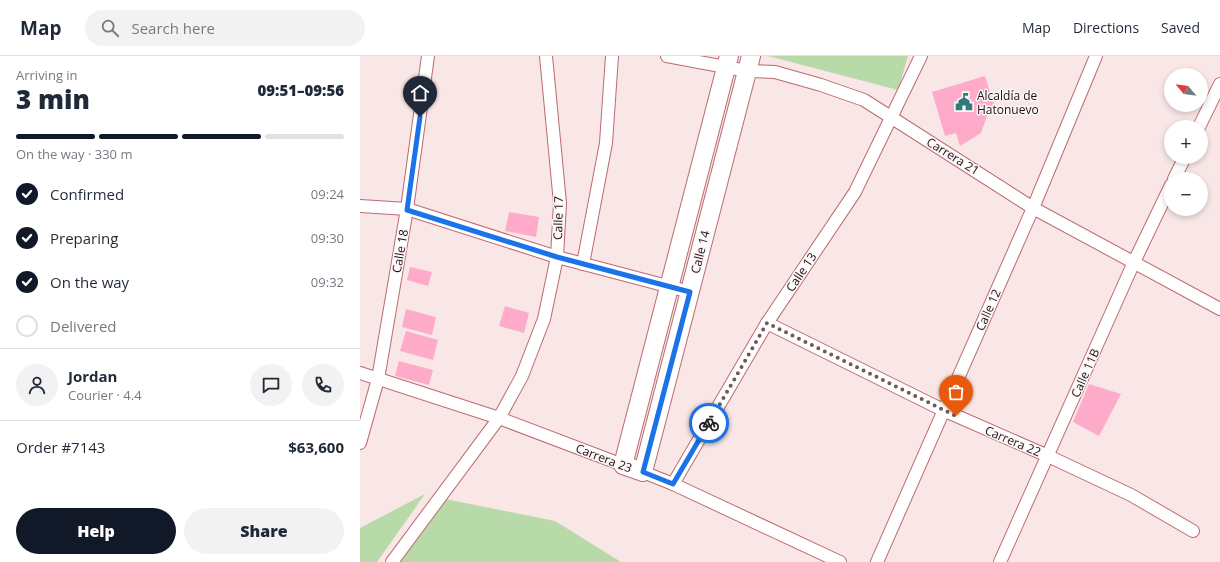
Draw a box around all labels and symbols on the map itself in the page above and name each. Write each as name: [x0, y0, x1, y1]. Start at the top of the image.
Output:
north arrow: [1164, 68, 1208, 112]
pin: [403, 76, 437, 117]
place label: Alcaldía de Hatonuevo: [977, 87, 1039, 118]
public building icon: Alcaldía de Hatonuevo: [954, 92, 974, 112]
street label: Carrera 21: [923, 133, 983, 179]
street label: Calle 17: [549, 196, 567, 240]
street label: Calle 18: [388, 228, 412, 274]
street label: Calle 14: [686, 229, 714, 275]
street label: Calle 13: [782, 249, 820, 295]
street label: Calle 12: [971, 286, 1005, 333]
street label: Calle 11B: [1067, 346, 1103, 400]
pin: [939, 375, 973, 416]
courier: [689, 403, 729, 443]
street label: Carrera 22: [982, 422, 1044, 460]
street label: Carrera 23: [573, 439, 635, 477]

